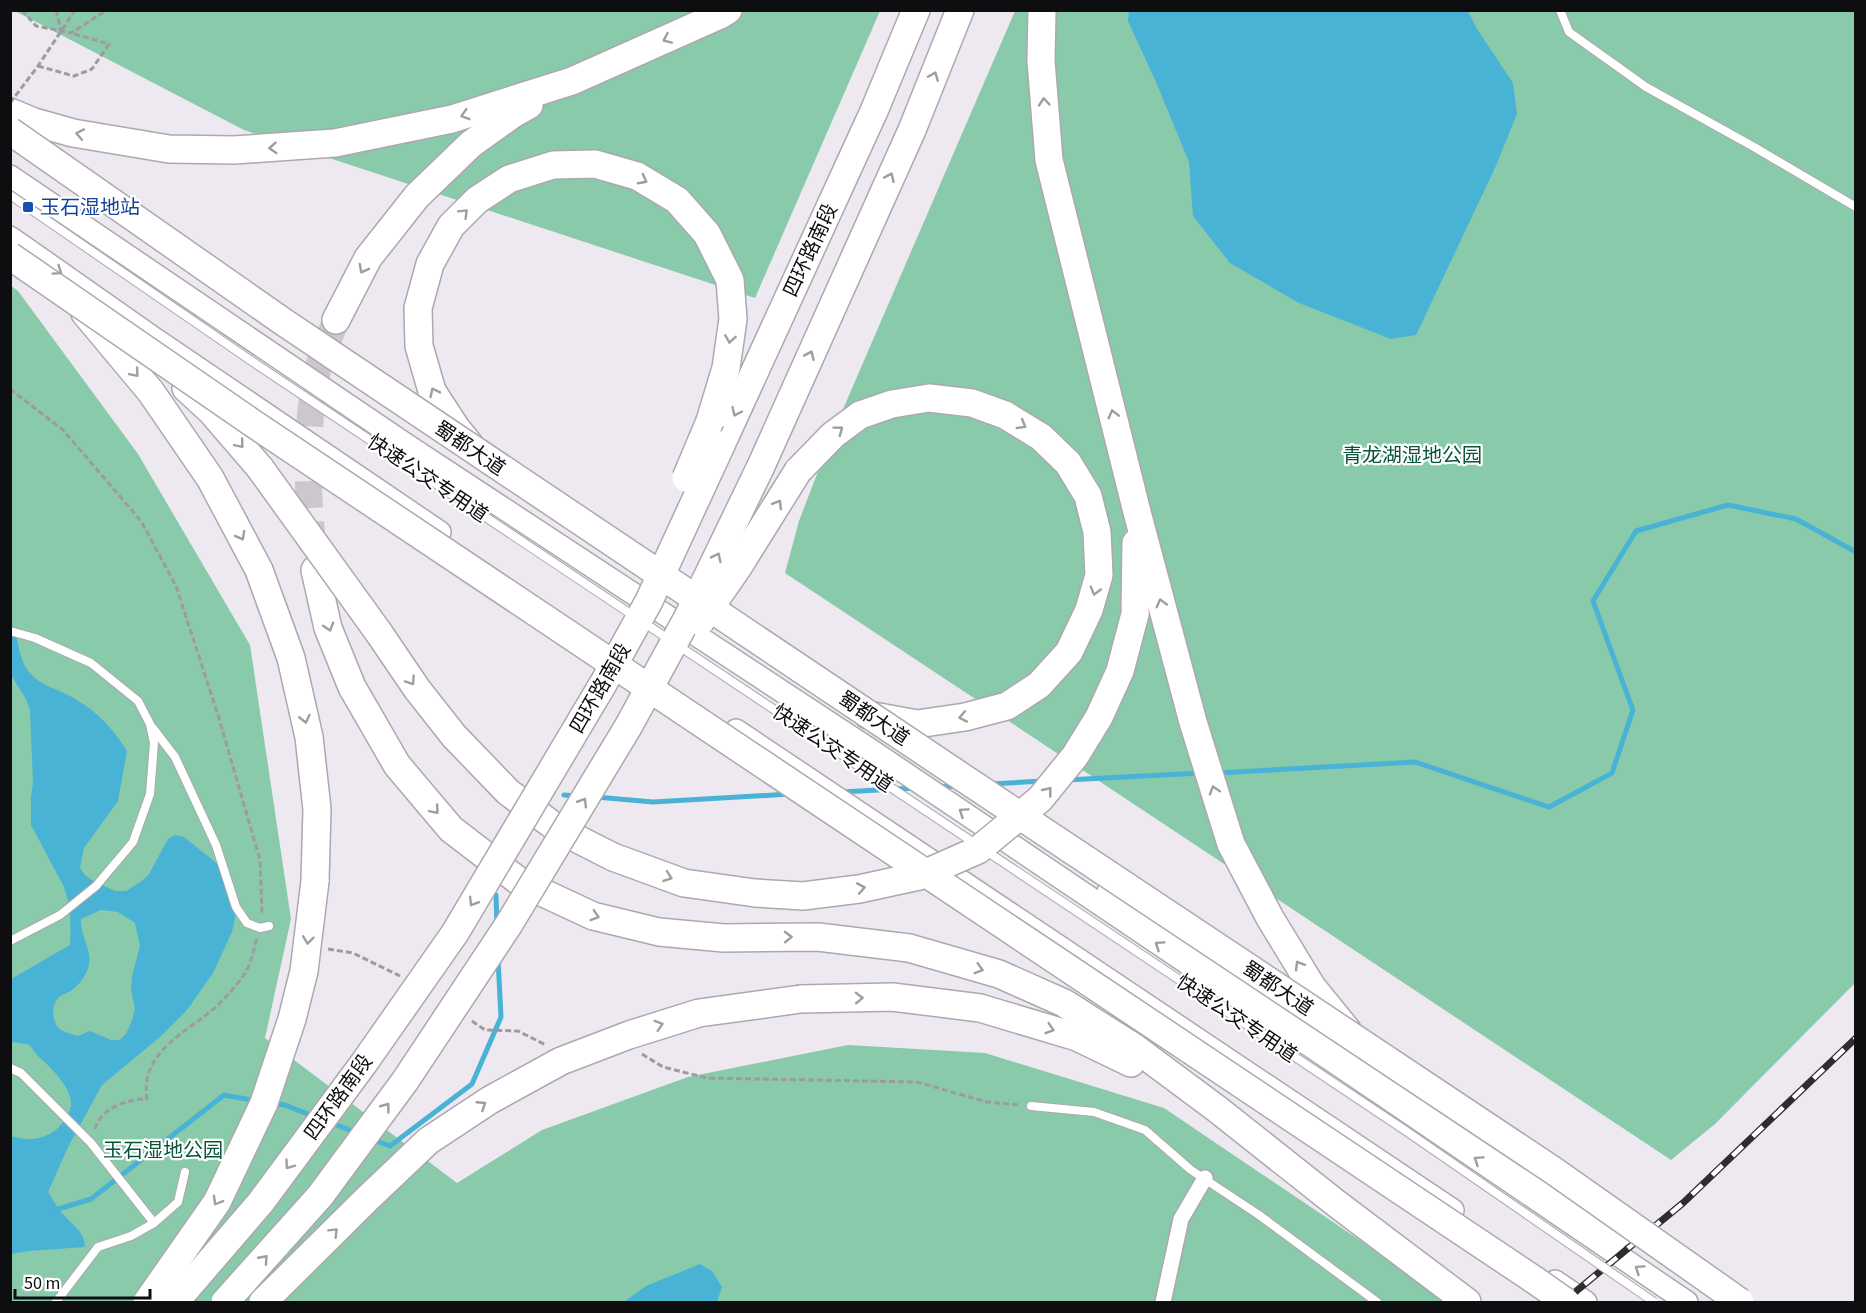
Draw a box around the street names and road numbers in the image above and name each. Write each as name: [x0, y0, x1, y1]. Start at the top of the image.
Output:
street label: 四环路南段: [777, 199, 845, 302]
street label: 蜀都大道: [428, 415, 510, 483]
street label: 快速公交专用道: [362, 428, 493, 530]
street label: 四环路南段: [564, 638, 638, 739]
street label: 蜀都大道: [832, 685, 914, 753]
street label: 快速公交专用道: [767, 698, 898, 800]
street label: 蜀都大道: [1236, 955, 1318, 1023]
street label: 快速公交专用道: [1171, 968, 1302, 1070]
street label: 四环路南段: [298, 1049, 380, 1146]

